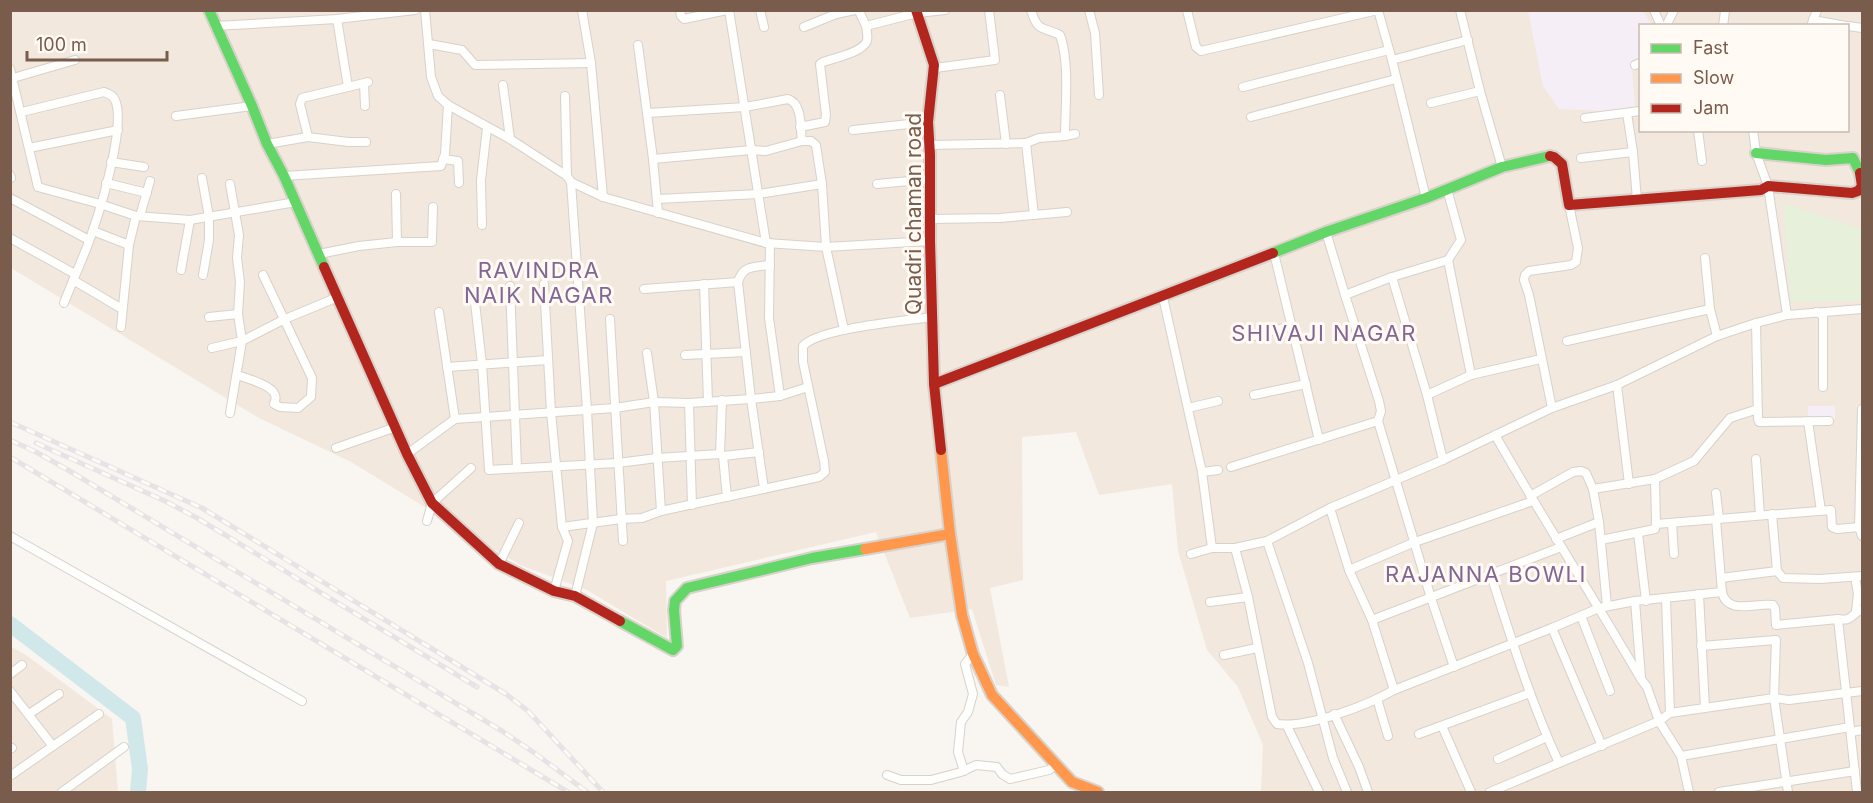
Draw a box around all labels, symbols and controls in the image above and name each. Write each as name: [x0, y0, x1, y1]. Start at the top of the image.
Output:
scale bar: [27, 24, 166, 62]
legend: [1639, 24, 1849, 132]
text: 100 m: [36, 34, 87, 55]
text: Fast: [1693, 37, 1729, 58]
text: Slow: [1693, 67, 1734, 88]
text: Jam: [1693, 97, 1729, 118]
street label: Quadri chaman road: [901, 113, 926, 315]
district label: RAVINDRA NAIK NAGAR: [464, 257, 614, 308]
district label: SHIVAJI NAGAR: [1231, 320, 1417, 346]
district label: RAJANNA BOWLI: [1385, 561, 1587, 587]

